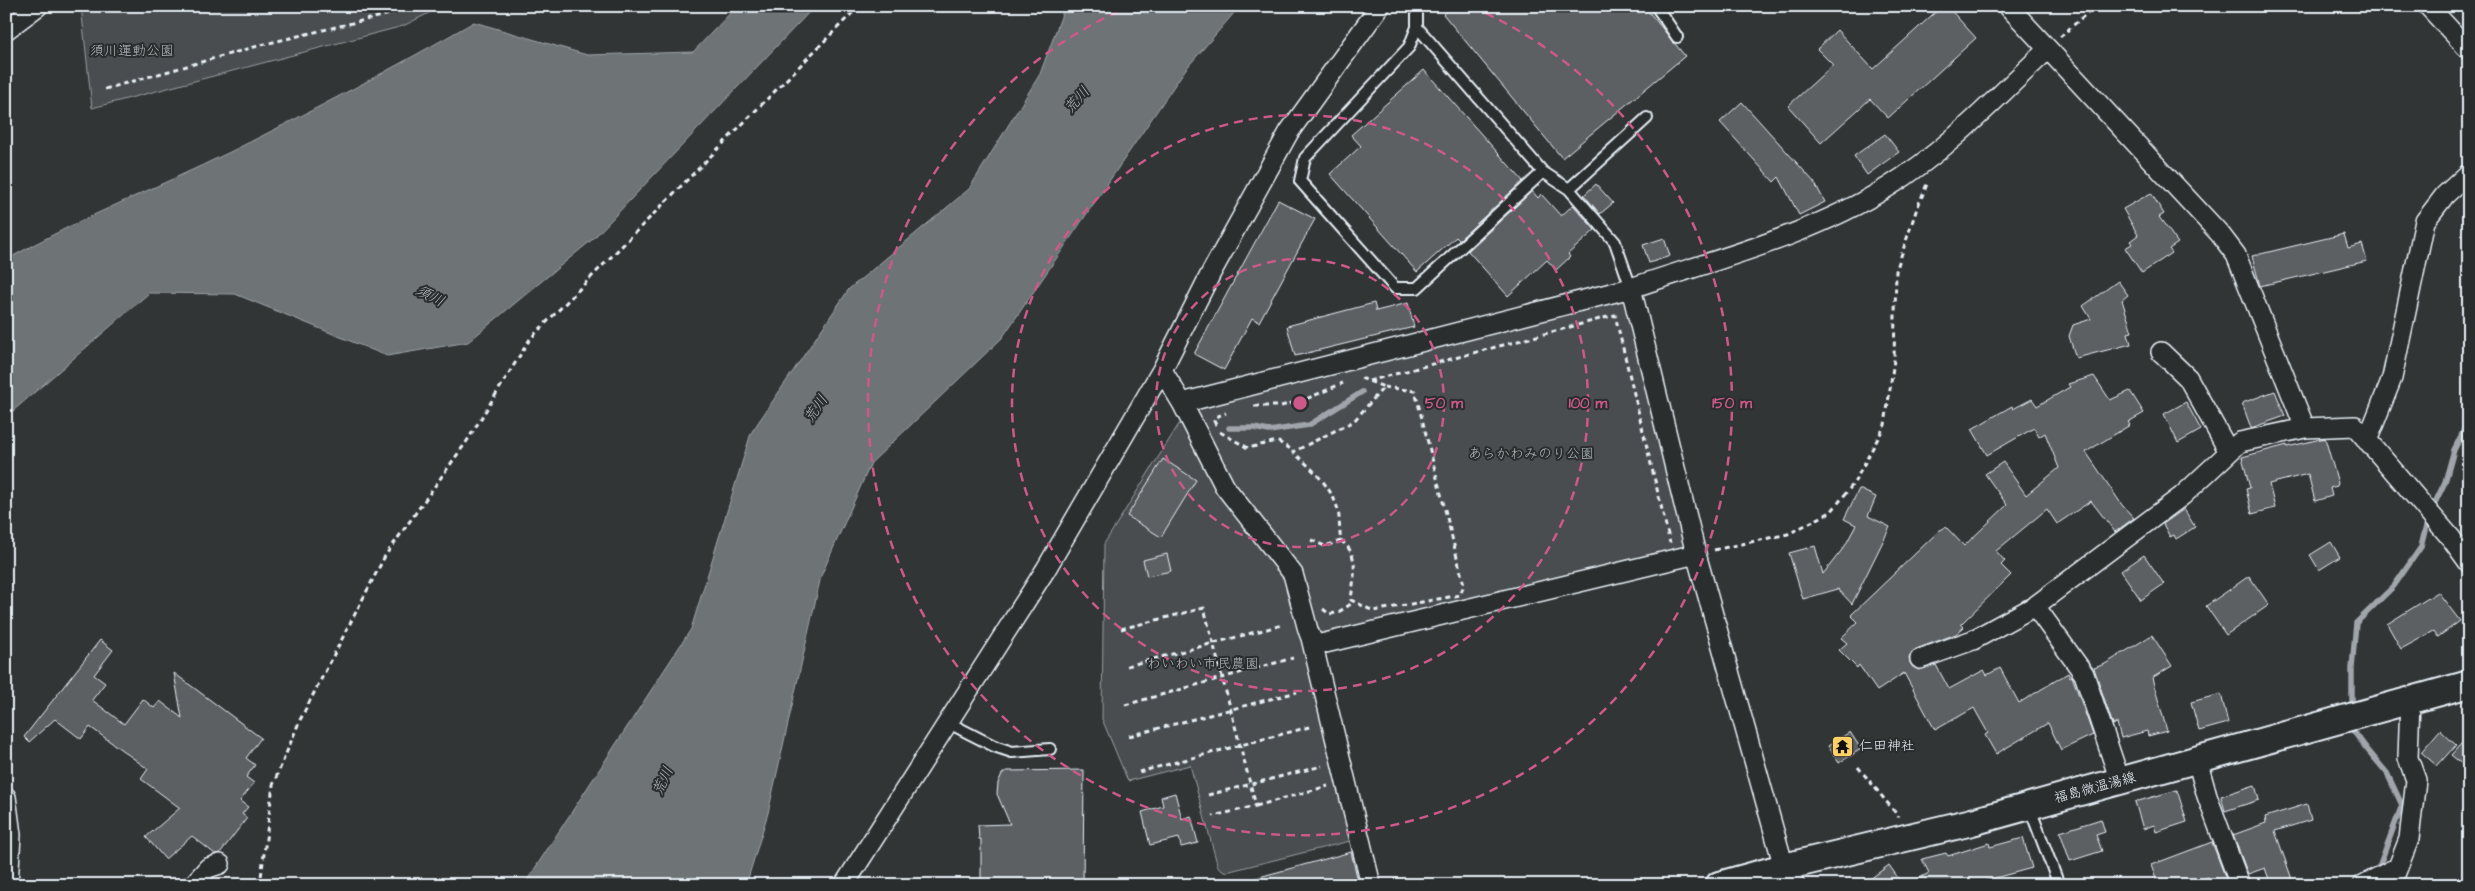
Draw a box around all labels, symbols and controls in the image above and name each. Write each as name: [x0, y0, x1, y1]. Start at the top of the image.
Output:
park label: 須川運動公園: [90, 41, 174, 61]
water label: 荒川: [1059, 82, 1095, 118]
water label: 須川: [412, 280, 448, 312]
water label: 荒川: [799, 391, 833, 427]
text: 50 m: [1425, 393, 1463, 414]
text: 100 m: [1569, 393, 1608, 414]
text: 150 m: [1712, 393, 1752, 414]
centre of rings: [1291, 394, 1309, 412]
park label: あらかわみのり公園: [1468, 444, 1594, 464]
park label: わいわい市民農園: [1147, 654, 1259, 674]
temple icon: 仁田神社: [1831, 734, 1855, 758]
place label: 仁田神社: [1859, 736, 1915, 756]
water label: 荒川: [647, 763, 679, 799]
street label: 福島微温湯線: [2052, 767, 2138, 809]

